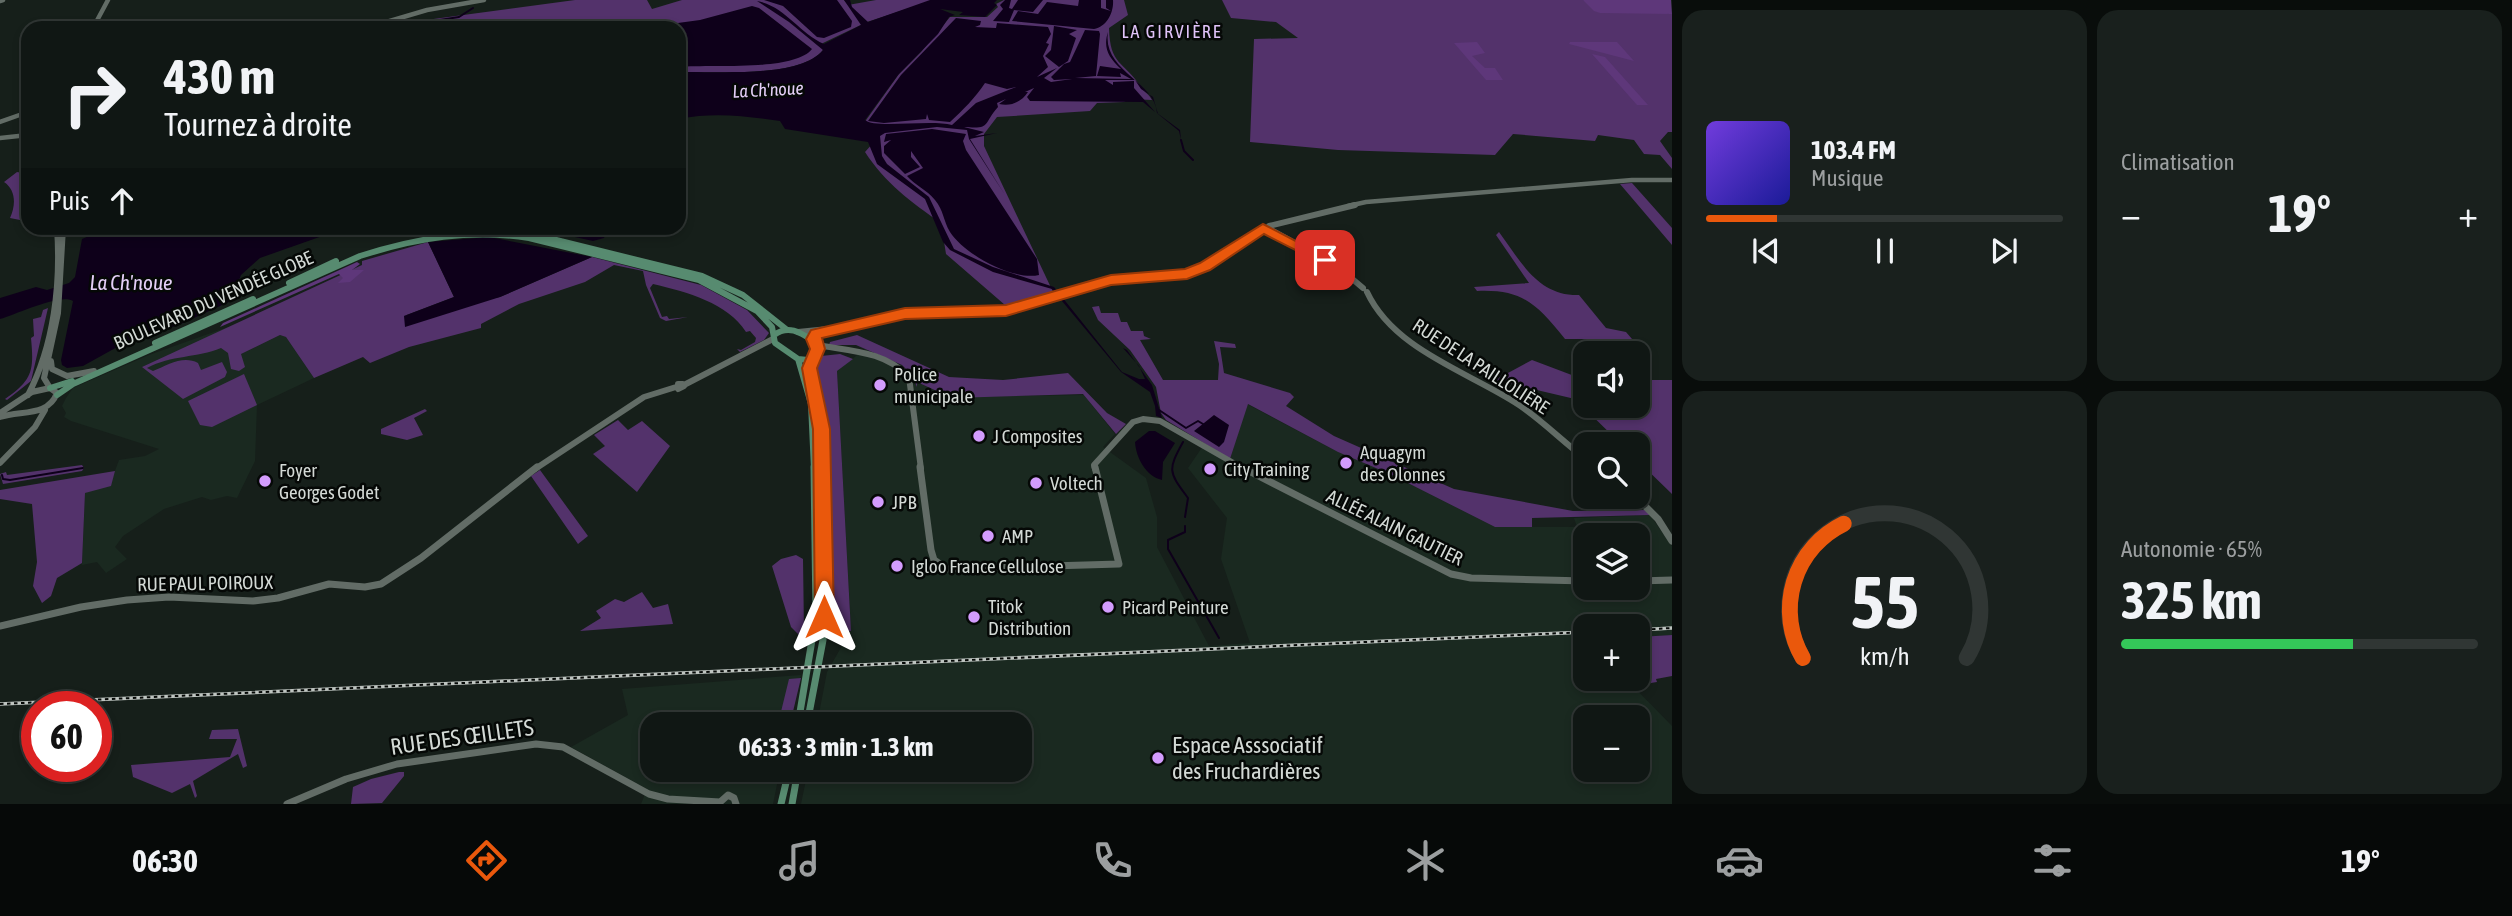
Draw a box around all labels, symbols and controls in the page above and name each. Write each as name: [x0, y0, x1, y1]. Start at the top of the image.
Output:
district label: LA GIRVIÈRE: [1122, 21, 1222, 42]
text: 430 m: [164, 48, 275, 104]
icon: right: [49, 49, 140, 140]
water label: La Ch'noue: [732, 77, 804, 102]
text: Tournez à droite: [164, 106, 352, 143]
text: 103.4 FM: [1811, 135, 1896, 165]
text: Climatisation: [2121, 149, 2235, 175]
text: Musique: [1811, 165, 1883, 191]
icon: ahead: [103, 182, 141, 220]
text: 19°: [2268, 183, 2331, 243]
text: Puis: [49, 186, 89, 216]
text: −: [2121, 192, 2141, 235]
text: +: [2458, 192, 2478, 235]
pin: [1295, 230, 1355, 290]
icon: previous: [1747, 232, 1785, 270]
icon: pause: [1866, 232, 1904, 270]
icon: next: [1985, 232, 2023, 270]
icon: arrive: [1306, 241, 1344, 279]
street label: BOULEVARD DU VENDÉE GLOBE: [110, 246, 316, 354]
water label: La Ch'noue: [89, 270, 173, 294]
street label: RUE DE LA PAILLOLIÈRE: [1409, 314, 1553, 418]
map controls: [1573, 341, 1650, 782]
button: sound: [1573, 341, 1650, 418]
place label: Police municipale: [894, 363, 973, 407]
marker: Police municipale: [872, 377, 888, 393]
place label: J Composites: [993, 425, 1083, 447]
marker: J Composites: [971, 428, 987, 444]
button: search: [1573, 432, 1650, 509]
place label: Aquagym des Olonnes: [1360, 441, 1446, 485]
marker: Aquagym des Olonnes: [1338, 455, 1354, 471]
place label: City Training: [1224, 458, 1310, 480]
place label: Foyer Georges Godet: [279, 459, 379, 503]
marker: City Training: [1202, 461, 1218, 477]
place label: Voltech: [1050, 472, 1103, 494]
marker: Foyer Georges Godet: [257, 473, 273, 489]
marker: Voltech: [1028, 475, 1044, 491]
street label: ALLÉE ALAIN GAUTIER: [1323, 484, 1467, 570]
place label: JPB: [892, 491, 916, 513]
marker: JPB: [870, 494, 886, 510]
button: layers: [1573, 523, 1650, 600]
place label: AMP: [1002, 525, 1033, 547]
marker: AMP: [980, 528, 996, 544]
text: Autonomie · 65%: [2121, 536, 2262, 562]
place label: Igloo France Cellulose: [911, 555, 1064, 577]
marker: Igloo France Cellulose: [889, 558, 905, 574]
text: 55: [1850, 561, 1919, 644]
text: 325 km: [2121, 570, 2262, 630]
street label: RUE PAUL POIROUX: [137, 571, 274, 595]
position arrow: [787, 580, 861, 654]
place label: Titok Distribution: [988, 595, 1071, 639]
place label: Picard Peinture: [1122, 596, 1229, 618]
marker: Picard Peinture: [1100, 599, 1116, 615]
marker: Titok Distribution: [966, 609, 982, 625]
button: +: [1573, 614, 1650, 691]
text: km/h: [1860, 642, 1909, 670]
speed limit sign: 60: [21, 691, 112, 782]
button: −: [1573, 705, 1650, 782]
street label: RUE DES ŒILLETS: [389, 714, 536, 760]
text: 06:33 · 3 min · 1.3 km: [739, 732, 933, 762]
place label: Espace Asssociatif des Fruchardières: [1172, 732, 1323, 784]
marker: Espace Asssociatif des Fruchardières: [1150, 750, 1166, 766]
icon: directions: [462, 836, 511, 885]
icon: music: [775, 836, 824, 885]
icon: phone: [1088, 836, 1137, 885]
icon: climate: [1401, 836, 1450, 885]
icon: car: [1715, 836, 1764, 885]
icon: filters: [2028, 836, 2077, 885]
text: 06:30: [132, 842, 198, 879]
text: 19°: [2341, 842, 2380, 879]

